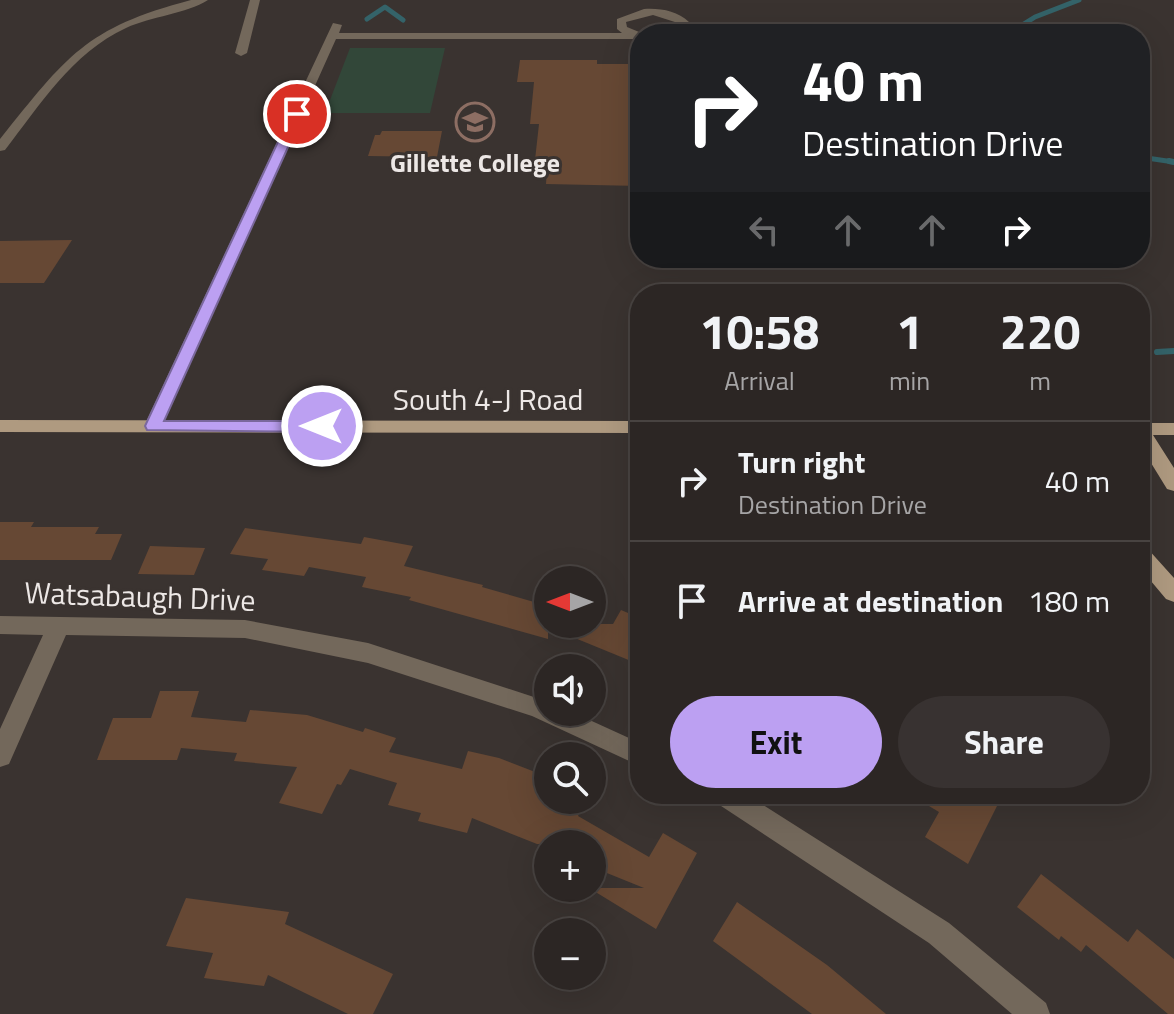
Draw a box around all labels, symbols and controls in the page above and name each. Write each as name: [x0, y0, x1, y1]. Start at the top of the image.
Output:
text: 40 m: [802, 38, 924, 123]
icon: right: [670, 56, 774, 160]
pin: [263, 80, 331, 148]
icon: arrive: [275, 92, 319, 136]
school or university icon: Gillette College: [454, 101, 496, 143]
text: Destination Drive: [802, 115, 1064, 170]
place label: Gillette College: [390, 143, 560, 182]
icon: left: [742, 208, 786, 252]
icon: ahead: [826, 208, 870, 252]
icon: ahead: [910, 208, 954, 252]
icon: right: [994, 208, 1038, 252]
text: 10:58: [700, 295, 819, 368]
text: 1: [896, 295, 923, 368]
text: 220: [1000, 295, 1080, 368]
text: Arrival: [724, 361, 795, 400]
text: min: [889, 361, 930, 400]
text: m: [1029, 361, 1051, 400]
street label: South 4-J Road: [393, 376, 583, 422]
position arrow: [280, 384, 364, 468]
text: Turn right: [738, 439, 866, 485]
text: 40 m: [1045, 458, 1110, 504]
icon: right: [670, 459, 714, 503]
text: Destination Drive: [738, 485, 927, 524]
north arrow: [534, 566, 606, 638]
map controls: [534, 566, 606, 990]
street label: Watsabaugh Drive: [24, 569, 256, 623]
text: Arrive at destination: [738, 578, 1003, 624]
text: 180 m: [1028, 578, 1110, 624]
icon: arrive: [670, 579, 714, 623]
button: sound: [534, 654, 606, 726]
button: Exit: [670, 696, 882, 788]
button: Share: [898, 696, 1110, 788]
button: search: [534, 742, 606, 814]
button: +: [534, 830, 606, 902]
button: −: [534, 918, 606, 990]

